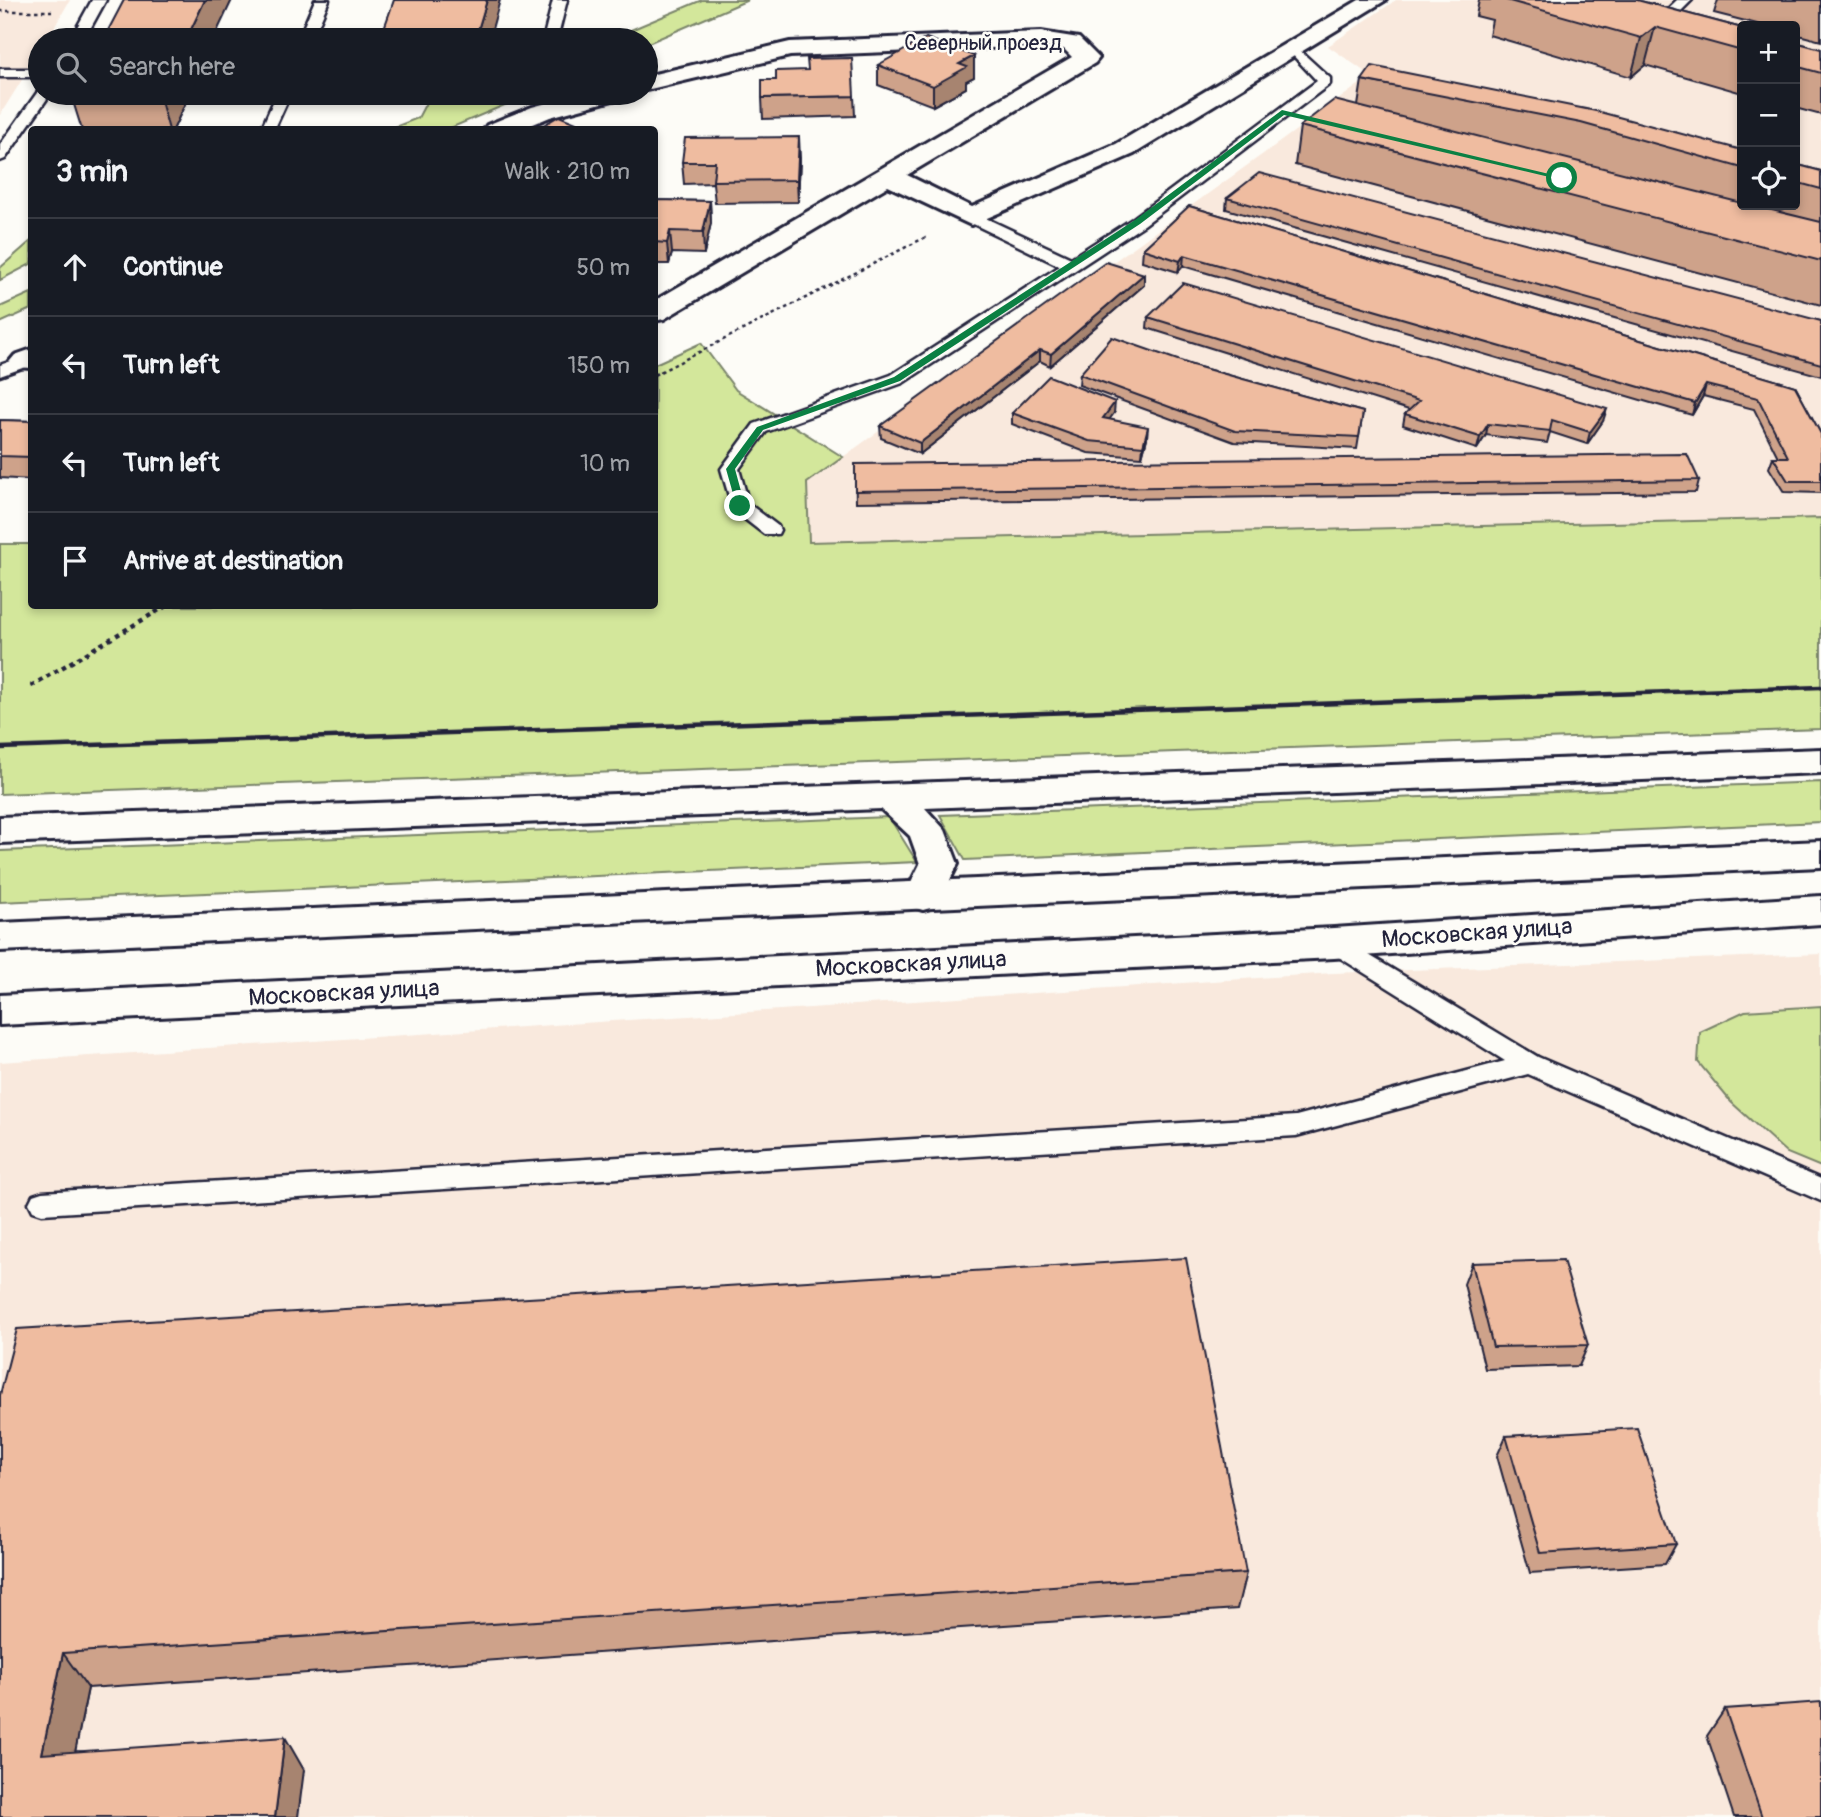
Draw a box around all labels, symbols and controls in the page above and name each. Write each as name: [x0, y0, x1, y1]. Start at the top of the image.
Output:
map controls: [1737, 21, 1800, 210]
button: +: [1737, 21, 1800, 84]
search box: [28, 28, 658, 105]
street label: Северный проезд: [904, 30, 1062, 57]
icon: search: [52, 48, 90, 86]
text: Search here: [108, 51, 235, 83]
button: −: [1737, 84, 1800, 147]
button: locate: [1737, 147, 1800, 210]
text: 3 min: [56, 153, 128, 190]
text: Walk · 210 m: [504, 157, 630, 186]
route start: [1546, 162, 1577, 193]
icon: ahead: [56, 248, 94, 286]
text: Continue: [123, 251, 223, 283]
text: 50 m: [576, 253, 630, 282]
icon: left: [56, 346, 94, 384]
text: Turn left: [123, 349, 219, 381]
text: 150 m: [567, 351, 630, 380]
icon: left: [56, 444, 94, 482]
text: Turn left: [123, 447, 219, 479]
text: 10 m: [580, 449, 630, 478]
route end: [724, 490, 755, 521]
icon: arrive: [56, 542, 94, 580]
text: Arrive at destination: [123, 545, 343, 577]
street label: Московская улица: [1381, 912, 1573, 954]
street label: Московская улица: [815, 945, 1007, 983]
street label: Московская улица: [248, 974, 440, 1012]

